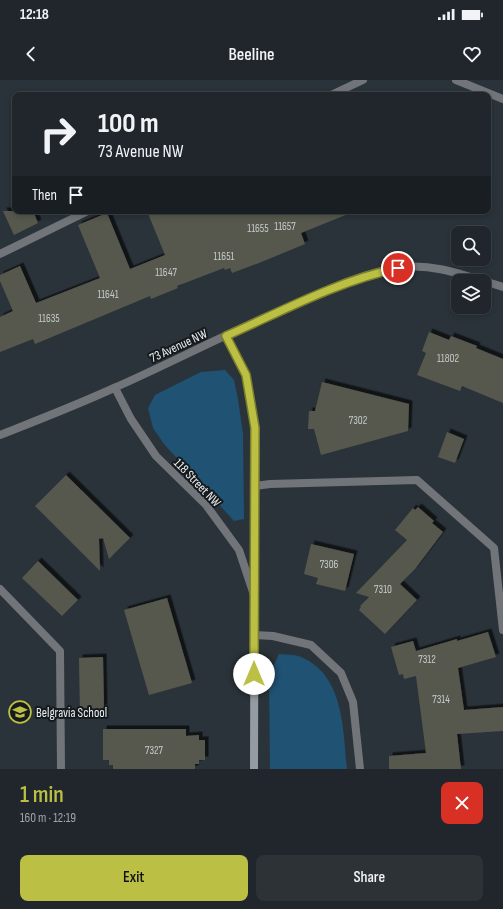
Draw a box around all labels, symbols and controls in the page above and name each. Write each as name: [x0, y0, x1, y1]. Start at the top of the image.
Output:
text: 12:18: [20, 5, 49, 24]
icon: back: [20, 43, 42, 65]
icon: heart: [461, 43, 483, 65]
text: Beeline: [228, 44, 275, 65]
text: 100 m: [98, 107, 159, 140]
icon: right: [32, 108, 84, 160]
text: 73 Avenue NW: [98, 141, 183, 162]
icon: arrive: [65, 184, 87, 206]
text: Then: [32, 186, 57, 205]
house number: 11657: [274, 220, 296, 233]
house number: 11655: [247, 222, 269, 235]
map controls: [451, 226, 491, 314]
button: search: [451, 226, 491, 266]
house number: 11651: [214, 250, 235, 263]
pin: [381, 251, 415, 285]
icon: arrive: [387, 257, 409, 279]
house number: 11647: [155, 266, 177, 279]
button: layers: [451, 274, 491, 314]
house number: 11641: [97, 288, 119, 301]
house number: 11635: [38, 312, 60, 325]
street label: 73 Avenue NW: [147, 325, 210, 366]
house number: 11802: [437, 352, 459, 365]
house number: 7302: [349, 414, 368, 427]
street label: 118 Street NW: [170, 455, 225, 511]
house number: 7306: [320, 558, 339, 571]
house number: 7310: [374, 583, 392, 596]
position arrow: [233, 653, 275, 695]
house number: 7312: [418, 653, 436, 666]
house number: 7314: [432, 693, 450, 706]
school or university icon: Belgravia School: [7, 699, 33, 725]
place label: Belgravia School: [36, 705, 107, 721]
house number: 7327: [145, 744, 164, 757]
text: 1 min: [20, 780, 64, 809]
button: close: [441, 782, 483, 824]
text: 160 m · 12:19: [20, 810, 76, 826]
button: Exit: [20, 855, 248, 901]
button: Share: [256, 855, 483, 901]

